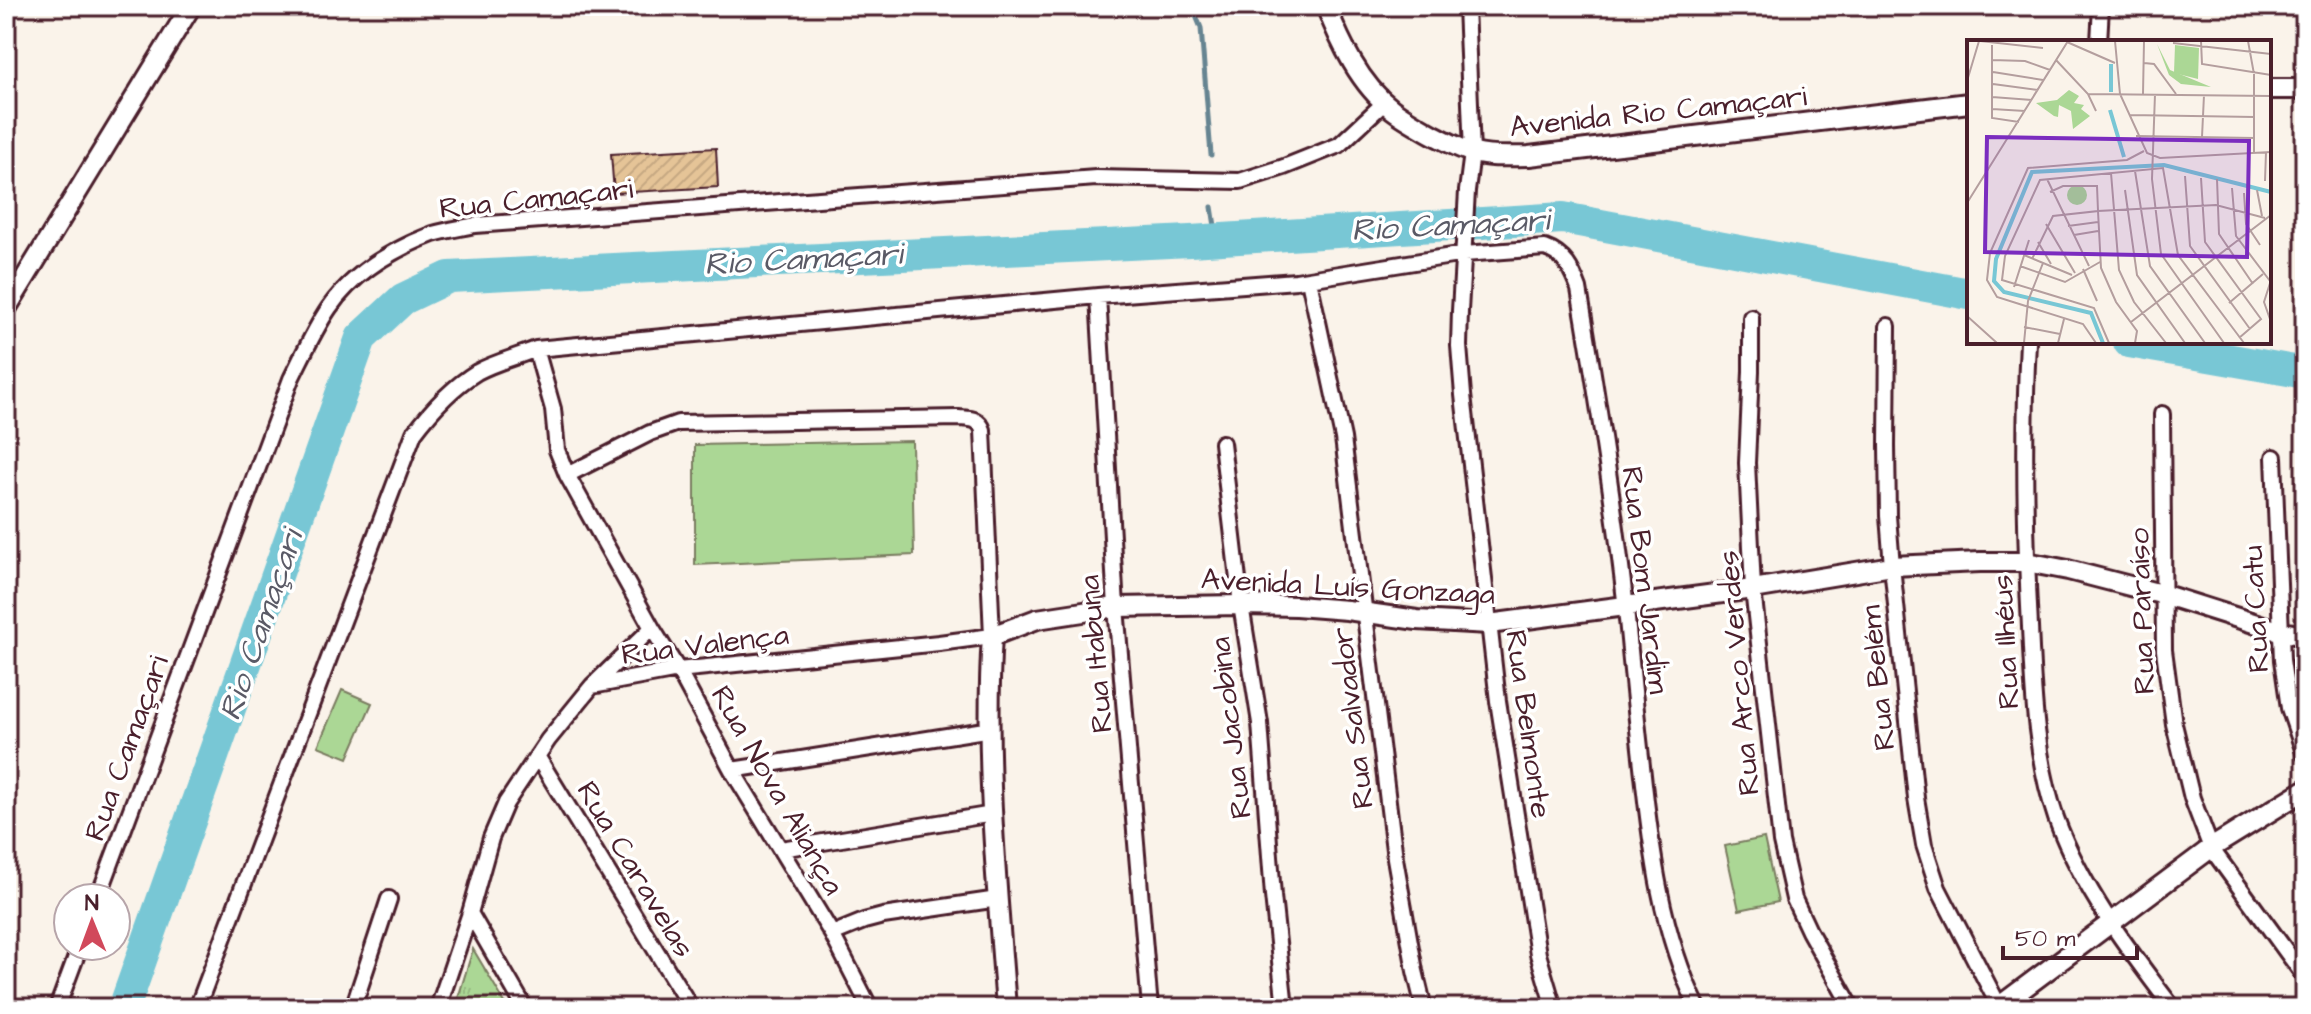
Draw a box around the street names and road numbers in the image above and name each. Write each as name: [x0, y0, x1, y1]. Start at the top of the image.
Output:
street label: Avenida Rio Camaçari: [1507, 75, 1809, 148]
street label: Rua Camaçari: [437, 168, 635, 230]
street label: Rua Bom Jardim: [1610, 464, 1680, 697]
street label: Rua Paraíso: [2118, 527, 2166, 695]
street label: Rua Catu: [2232, 544, 2280, 674]
street label: Rua Arco Verdes: [1707, 549, 1771, 797]
street label: Avenida Luís Gonzaga: [1200, 558, 1496, 617]
street label: Rua Itabuna: [1068, 573, 1124, 735]
street label: Rua Ilhéus: [1982, 574, 2030, 710]
street label: Rua Belém: [1849, 603, 1906, 753]
street label: Rua Valença: [619, 614, 791, 676]
street label: Rua Salvador: [1321, 625, 1385, 811]
street label: Rua Belmonte: [1494, 627, 1562, 821]
street label: Rua Jacobina: [1199, 635, 1263, 821]
street label: Rua Camaçari: [74, 649, 180, 847]
street label: Rua Nova Aliança: [700, 678, 854, 903]
street label: Rua Caravelas: [566, 773, 704, 966]

